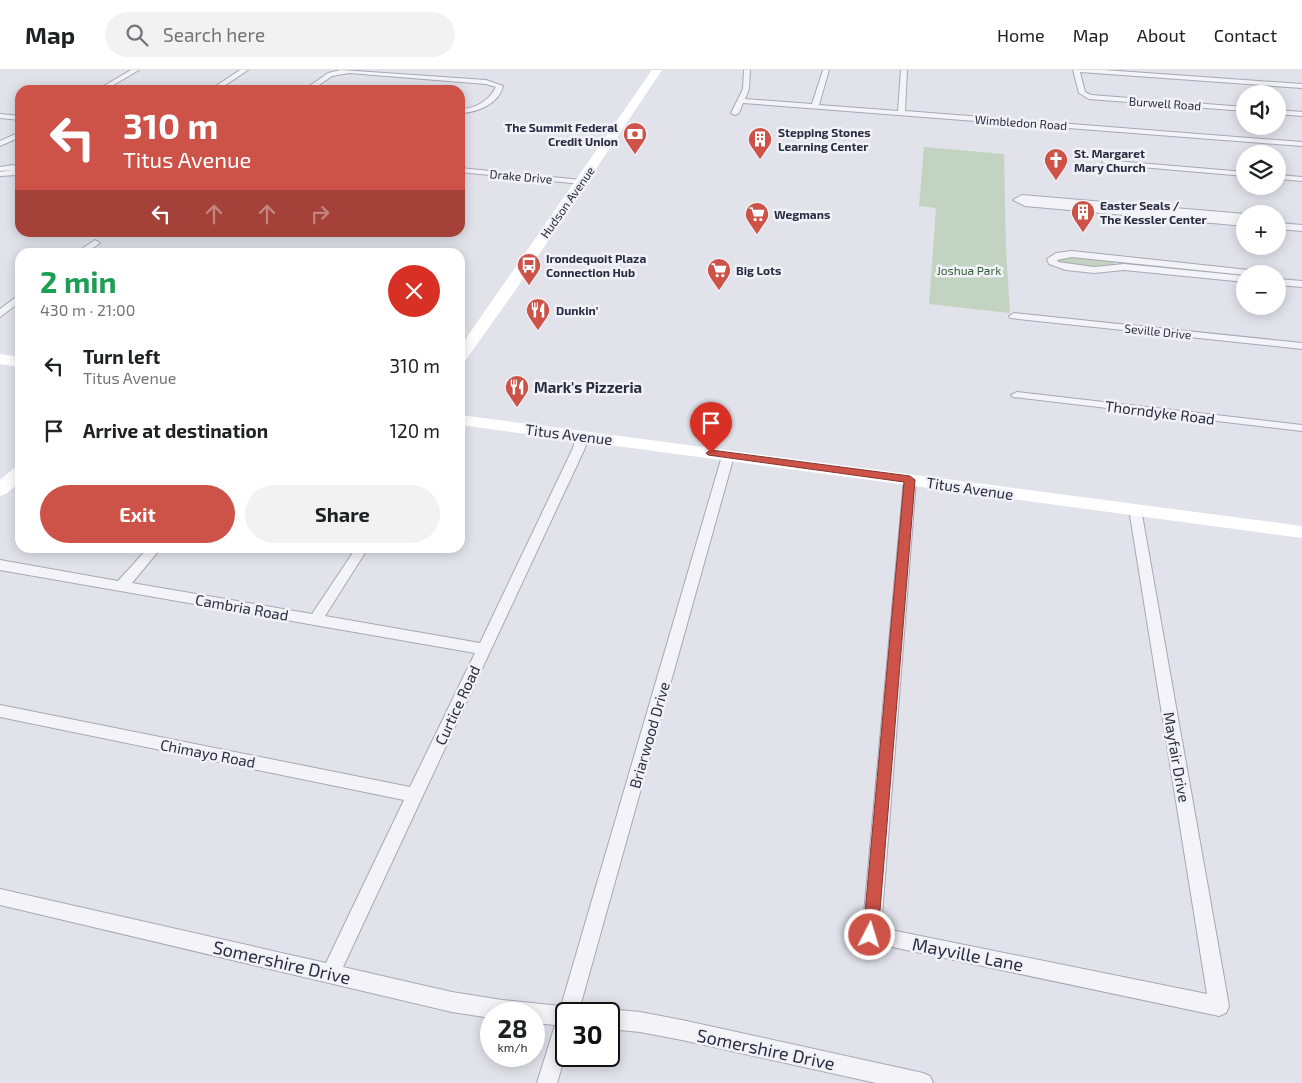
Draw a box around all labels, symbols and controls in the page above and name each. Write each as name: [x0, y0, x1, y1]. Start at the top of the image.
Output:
search box: [105, 12, 455, 57]
text: Map: [25, 20, 75, 49]
icon: search: [123, 21, 151, 49]
text: Search here: [163, 23, 265, 46]
text: Home: [997, 24, 1045, 46]
text: Map: [1073, 24, 1109, 46]
text: About: [1137, 24, 1186, 46]
text: Contact: [1214, 24, 1277, 46]
map controls: [1236, 85, 1286, 315]
button: sound: [1236, 85, 1286, 135]
street label: Burwell Road: [1128, 93, 1202, 113]
text: 310 m: [123, 104, 218, 146]
icon: left: [40, 105, 105, 170]
street label: Wimbledon Road: [974, 112, 1068, 132]
place label: The Summit Federal Credit Union: [505, 120, 618, 148]
bank icon: The Summit Federal Credit Union: [622, 121, 648, 155]
place label: Stepping Stones Learning Center: [778, 125, 871, 153]
building icon: Stepping Stones Learning Center: [747, 126, 773, 160]
button: layers: [1236, 145, 1286, 195]
text: Titus Avenue: [123, 146, 251, 172]
place label: St. Margaret Mary Church: [1074, 146, 1146, 175]
church icon: St. Margaret Mary Church: [1043, 147, 1069, 181]
street label: Hudson Avenue: [537, 163, 597, 241]
street label: Drake Drive: [489, 166, 553, 186]
place label: Easter Seals / The Kessler Center: [1100, 198, 1207, 226]
building icon: Easter Seals / The Kessler Center: [1070, 199, 1096, 233]
icon: left: [147, 200, 175, 228]
icon: ahead: [200, 200, 228, 228]
icon: ahead: [253, 200, 281, 228]
icon: right: [306, 200, 334, 228]
supermarket icon: Wegmans: [744, 201, 770, 235]
button: +: [1236, 205, 1286, 255]
place label: Wegmans: [774, 207, 830, 221]
place label: Irondequoit Plaza Connection Hub: [546, 251, 646, 279]
bus stop icon: Irondequoit Plaza Connection Hub: [516, 252, 542, 286]
supermarket icon: Big Lots: [706, 257, 732, 291]
text: 2 min: [40, 263, 117, 299]
place label: Big Lots: [736, 263, 781, 277]
park label: Joshua Park: [937, 263, 1001, 277]
button: close: [388, 265, 440, 317]
button: −: [1236, 265, 1286, 315]
restaurant icon: Dunkin': [525, 297, 551, 331]
text: 430 m · 21:00: [40, 300, 135, 319]
place label: Dunkin': [556, 303, 598, 317]
street label: Seville Drive: [1124, 321, 1192, 341]
text: Turn left: [83, 345, 160, 368]
icon: left: [40, 352, 68, 380]
text: 310 m: [390, 354, 440, 377]
text: Titus Avenue: [83, 368, 176, 387]
restaurant icon: Mark's Pizzeria: [504, 374, 530, 408]
place label: Mark's Pizzeria: [534, 378, 642, 396]
street label: Thorndyke Road: [1104, 396, 1216, 428]
pin: [690, 402, 732, 453]
icon: arrive: [697, 409, 725, 437]
icon: arrive: [40, 417, 68, 445]
text: Arrive at destination: [83, 419, 268, 442]
text: 120 m: [389, 419, 440, 442]
street label: Titus Avenue: [524, 420, 614, 448]
street label: Titus Avenue: [925, 473, 1015, 503]
button: Exit: [40, 485, 235, 543]
button: Share: [245, 485, 440, 543]
street label: Cambria Road: [194, 590, 290, 624]
street label: Curtice Road: [431, 662, 483, 748]
street label: Briarwood Drive: [625, 680, 673, 790]
street label: Mayfair Drive: [1160, 710, 1194, 804]
street label: Chimayo Road: [159, 735, 257, 771]
position arrow: [843, 908, 895, 960]
street label: Mayville Lane: [911, 932, 1025, 976]
street label: Somershire Drive: [211, 935, 353, 989]
speed limit sign: 30: [555, 1002, 620, 1067]
text: 28: [497, 1013, 528, 1043]
street label: Somershire Drive: [695, 1024, 837, 1074]
text: km/h: [498, 1040, 527, 1054]

